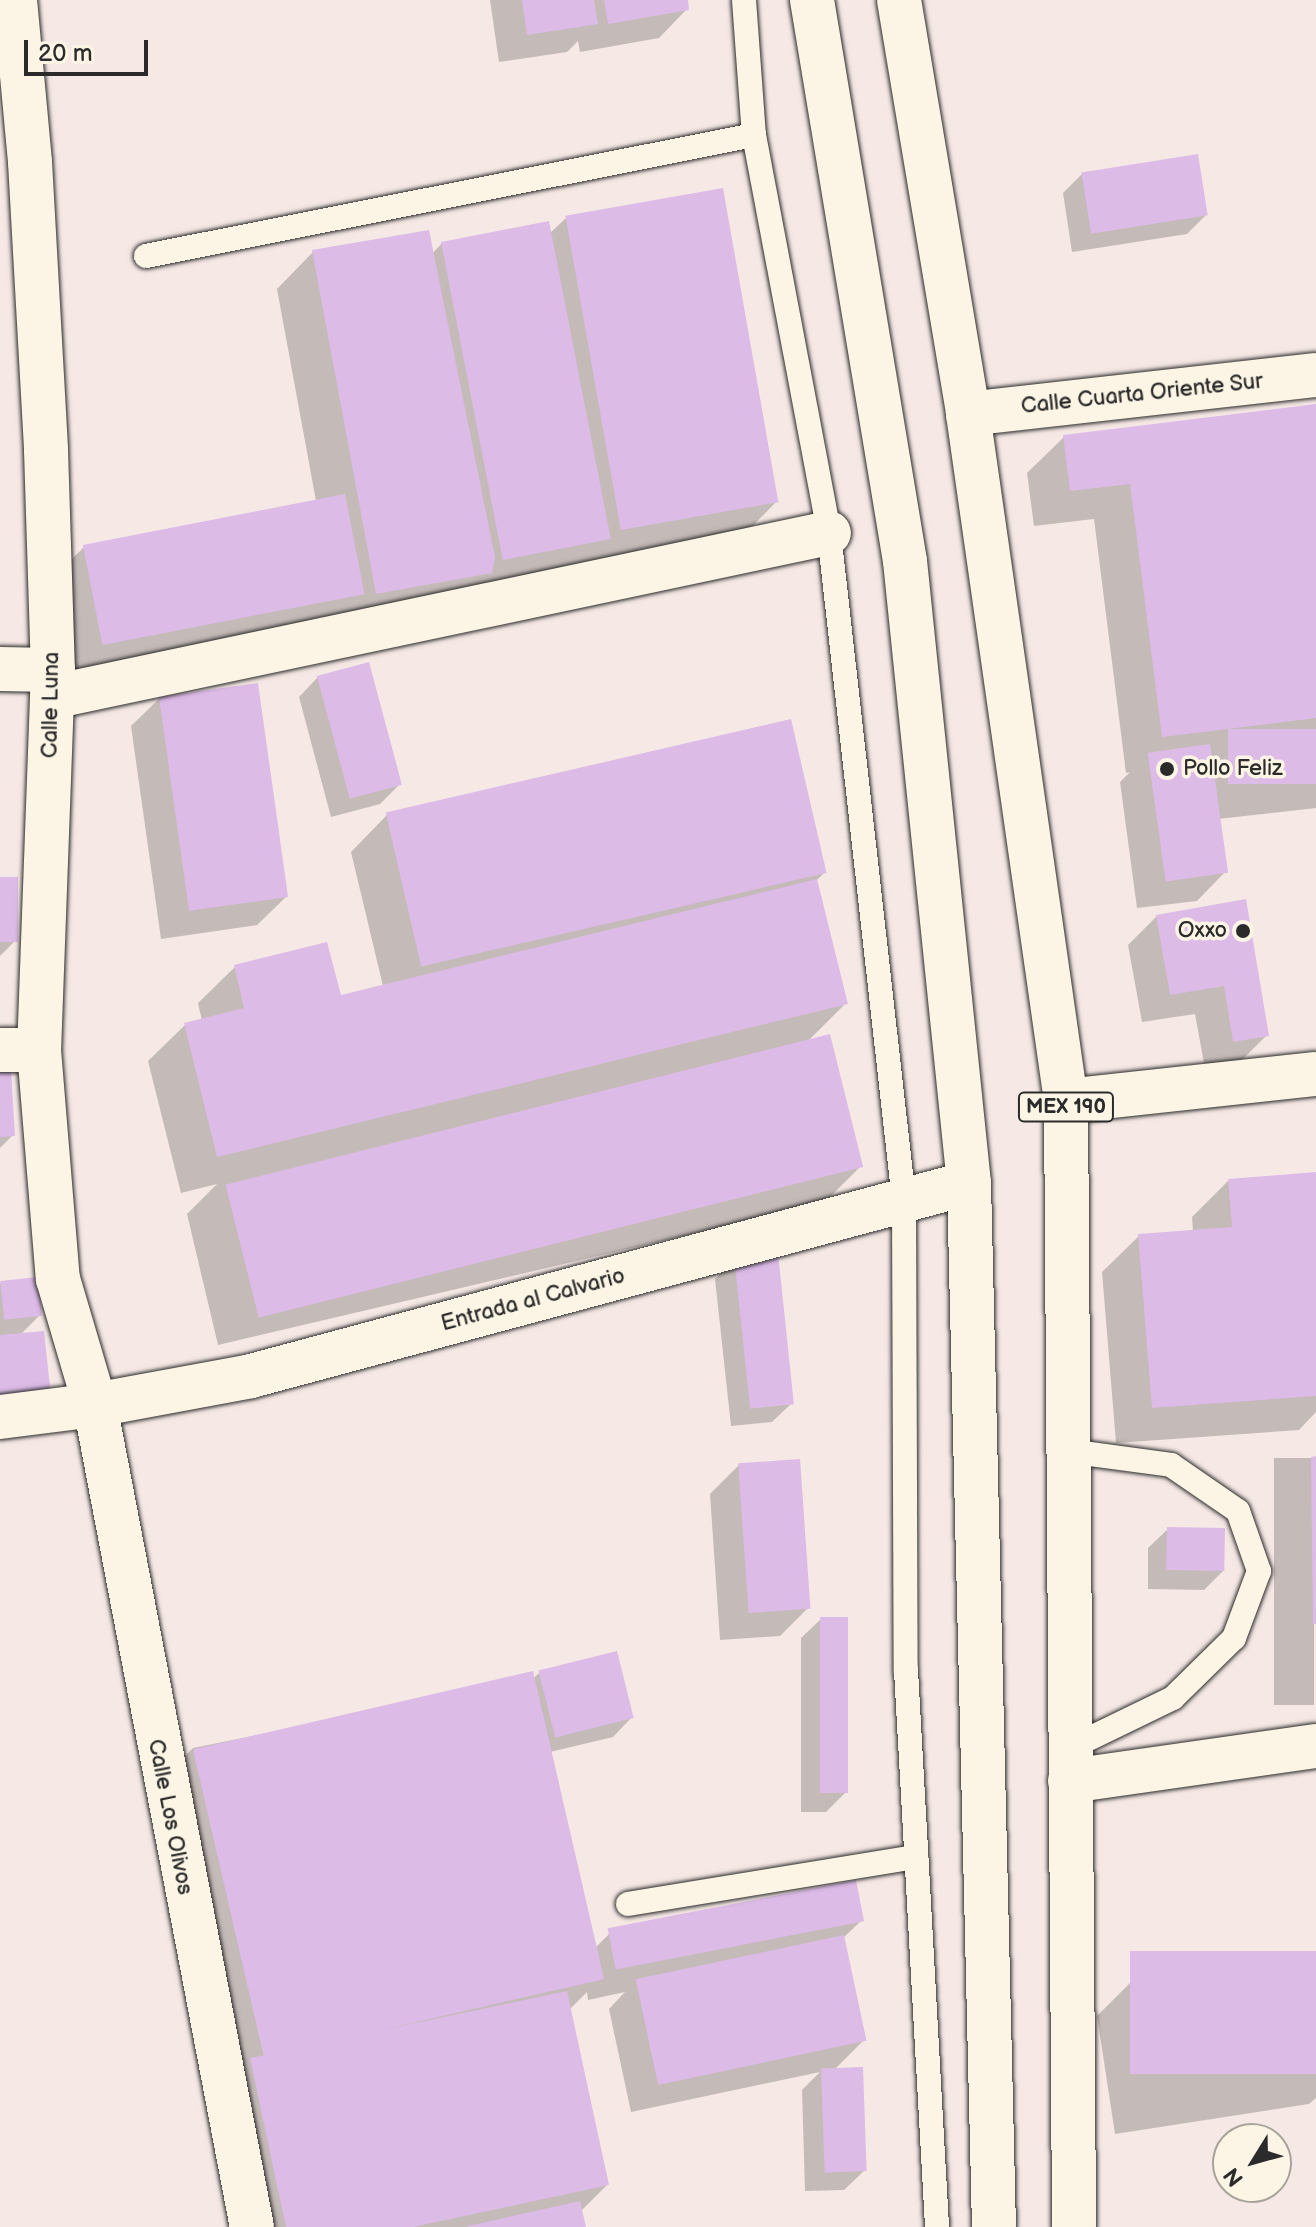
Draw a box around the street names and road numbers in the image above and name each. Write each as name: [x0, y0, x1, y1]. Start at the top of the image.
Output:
street label: Calle Cuarta Oriente Sur: [1019, 368, 1265, 420]
street label: Calle Luna: [37, 652, 65, 758]
road number: MEX 190: [1016, 1091, 1116, 1123]
street label: Entrada al Calvario: [438, 1263, 628, 1337]
street label: Calle Los Olivos: [142, 1737, 198, 1897]

